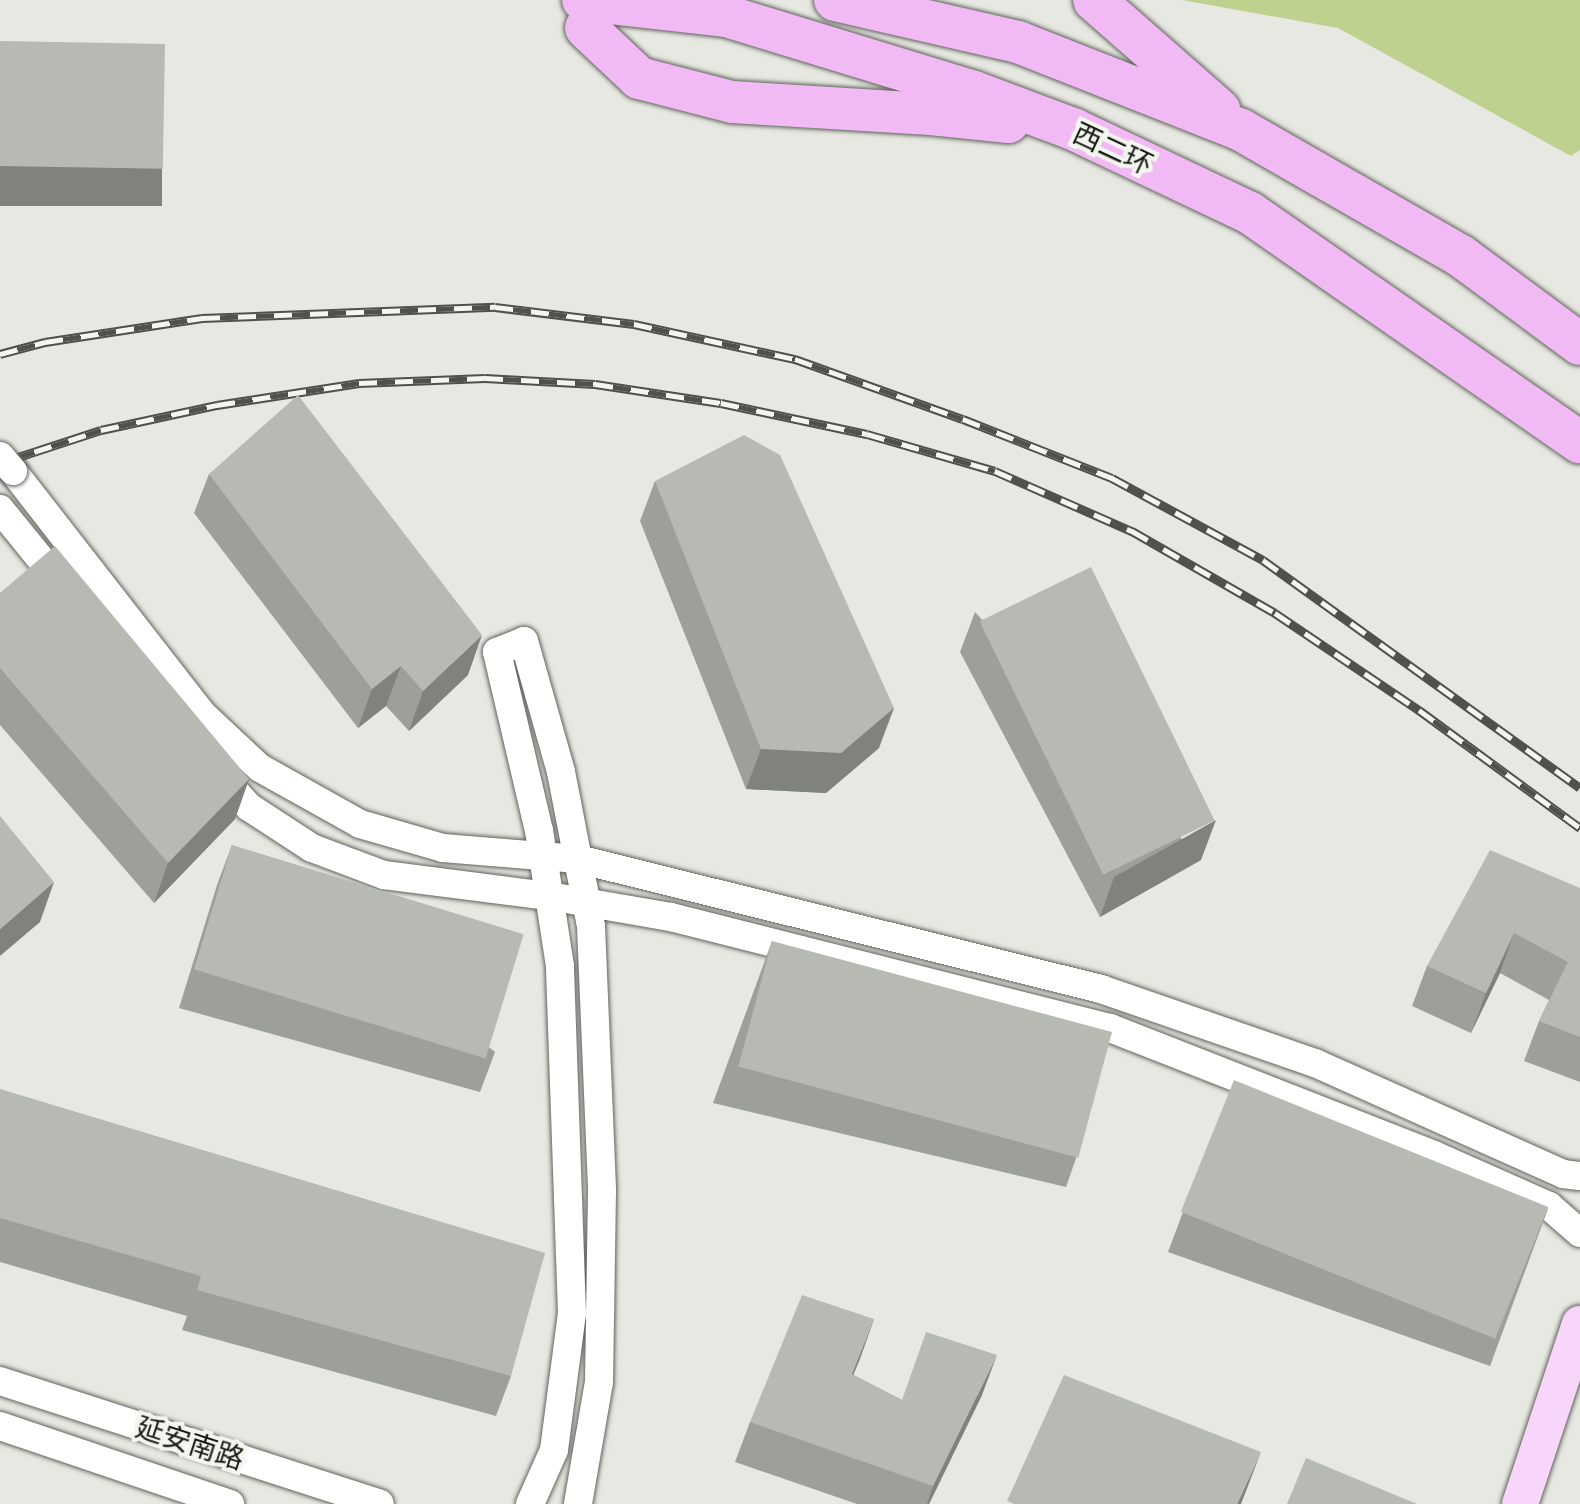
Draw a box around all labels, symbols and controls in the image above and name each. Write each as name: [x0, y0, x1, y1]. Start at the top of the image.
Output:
street label: 西二环: [1068, 116, 1158, 182]
street label: 延安南路: [132, 1410, 248, 1476]

